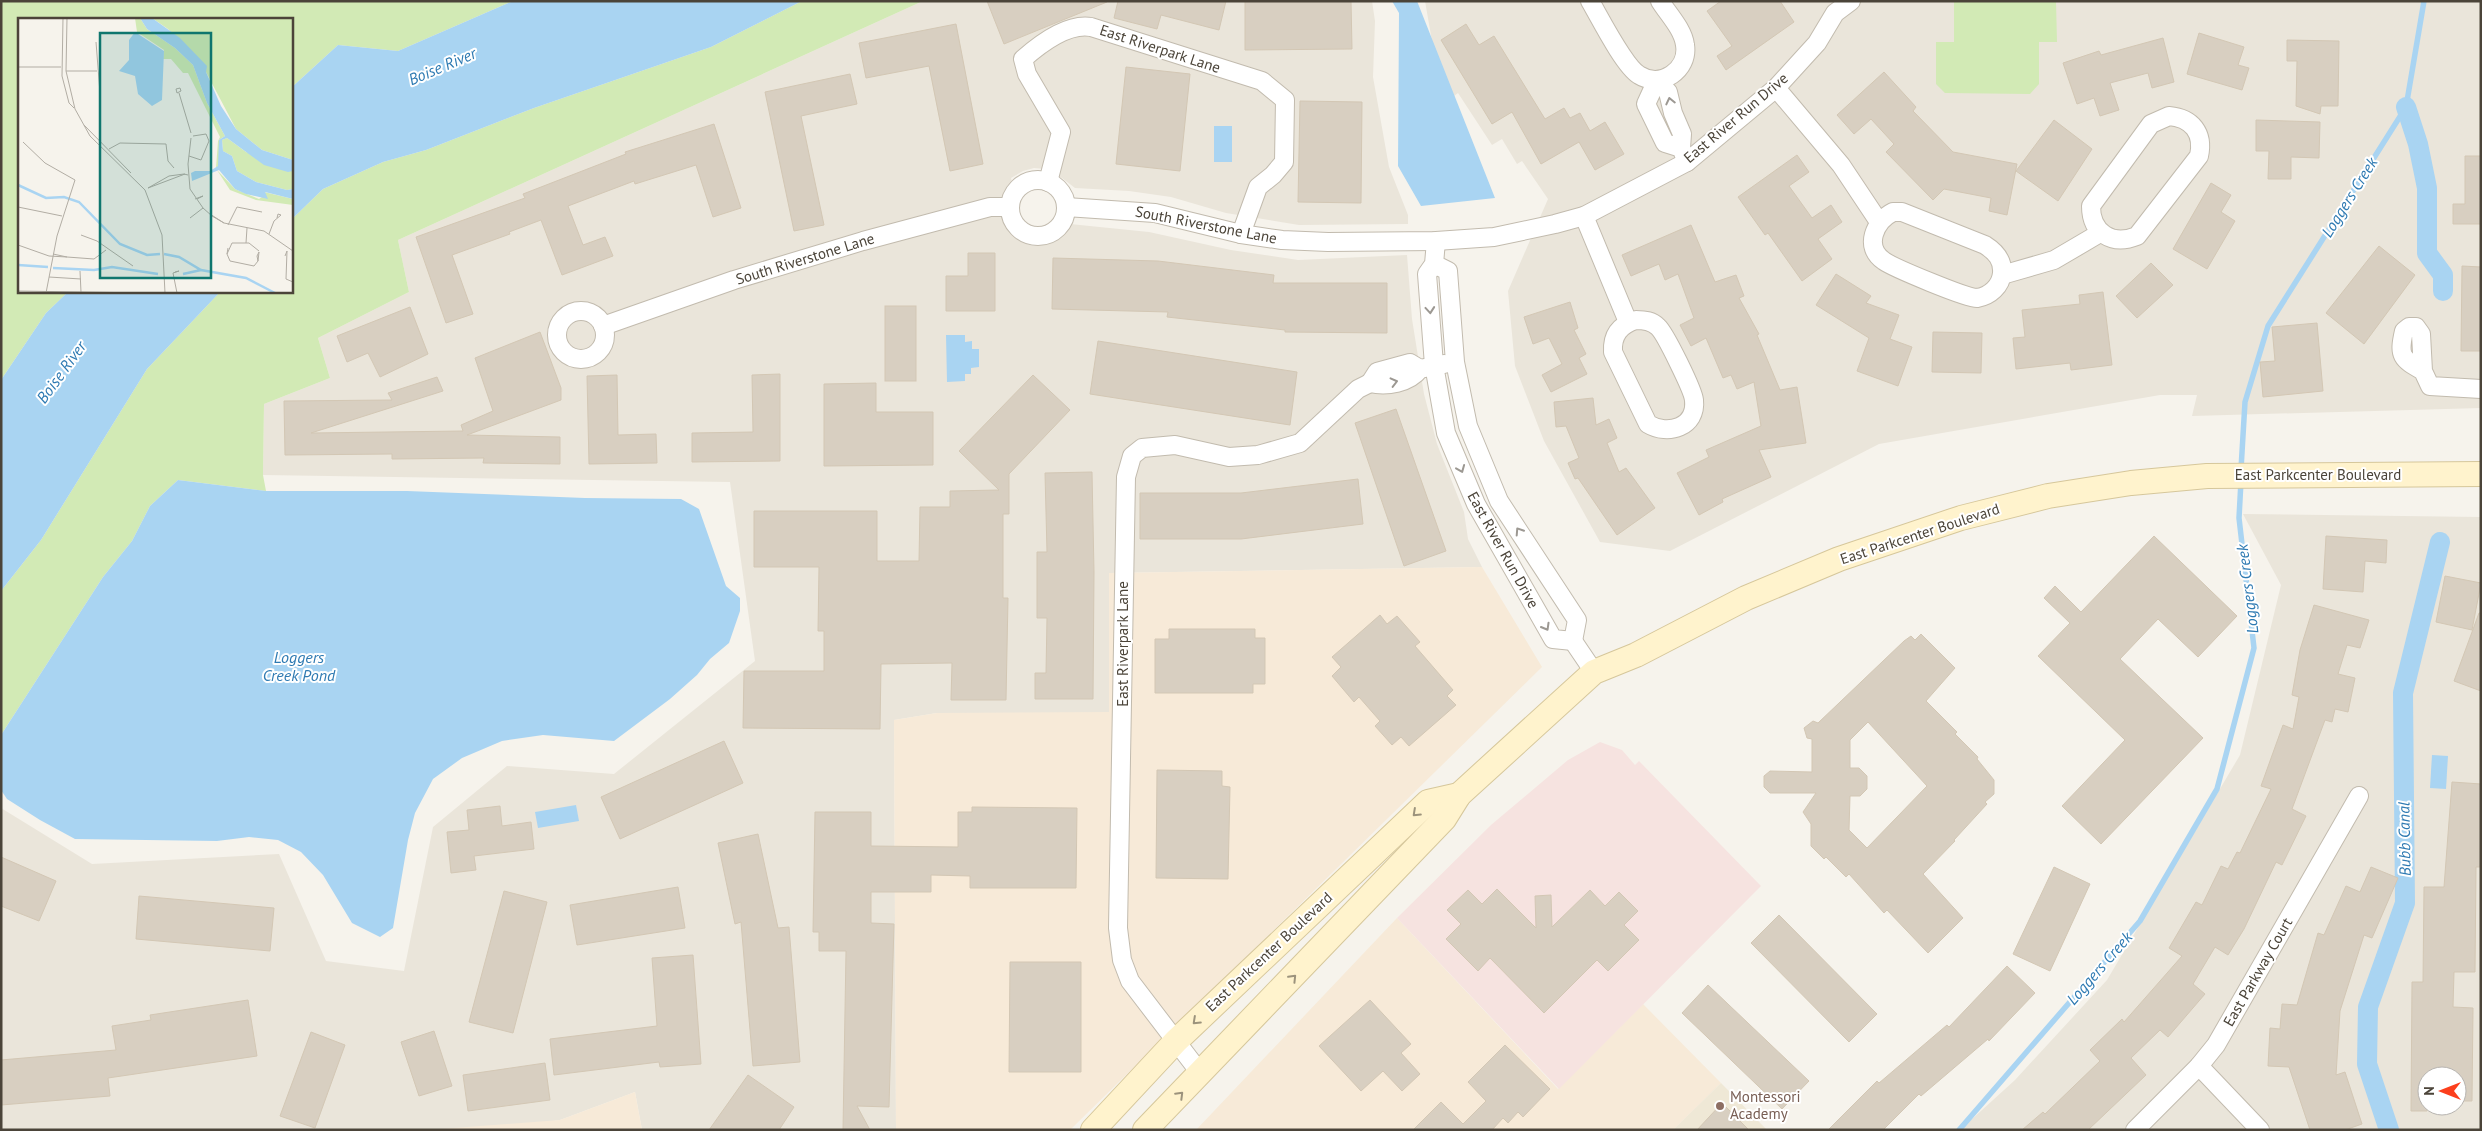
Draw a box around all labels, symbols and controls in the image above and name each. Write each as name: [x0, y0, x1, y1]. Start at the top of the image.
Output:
inset map: [18, 18, 292, 292]
street label: East Riverpark Lane: [1097, 20, 1223, 77]
water label: Boise River: [405, 42, 480, 89]
street label: East River Run Drive: [1680, 68, 1792, 167]
one-way arrow: [1665, 97, 1676, 106]
water label: Loggers Creek: [2317, 153, 2382, 241]
street label: South Riverstone Lane: [1134, 201, 1279, 248]
street label: South Riverstone Lane: [733, 228, 876, 289]
one-way arrow: [1424, 307, 1435, 315]
water label: Boise River: [32, 336, 91, 407]
one-way arrow: [1389, 378, 1397, 388]
one-way arrow: [1455, 464, 1465, 473]
street label: East Parkcenter Boulevard: [2235, 465, 2401, 484]
street label: East River Run Drive: [1464, 488, 1543, 611]
street label: East Parkcenter Boulevard: [1838, 499, 2002, 568]
one-way arrow: [1516, 527, 1525, 537]
water label: Loggers Creek: [2231, 542, 2262, 635]
street label: East Riverpark Lane: [1113, 581, 1132, 707]
one-way arrow: [1540, 622, 1550, 631]
water label: Loggers Creek Pond: [263, 647, 336, 685]
water label: Bubb Canal: [2393, 801, 2415, 876]
one-way arrow: [1412, 807, 1421, 816]
street label: East Parkcenter Boulevard: [1201, 888, 1336, 1015]
street label: East Parkway Court: [2219, 914, 2296, 1029]
water label: Loggers Creek: [2062, 927, 2137, 1009]
one-way arrow: [1287, 975, 1296, 984]
one-way arrow: [1193, 1015, 1202, 1024]
north arrow: [2417, 1066, 2467, 1116]
text: N: [2420, 1086, 2438, 1096]
place label: Montessori Academy: [1730, 1087, 1800, 1123]
one-way arrow: [1174, 1092, 1183, 1101]
marker: Montessori Academy: [1714, 1100, 1726, 1112]

